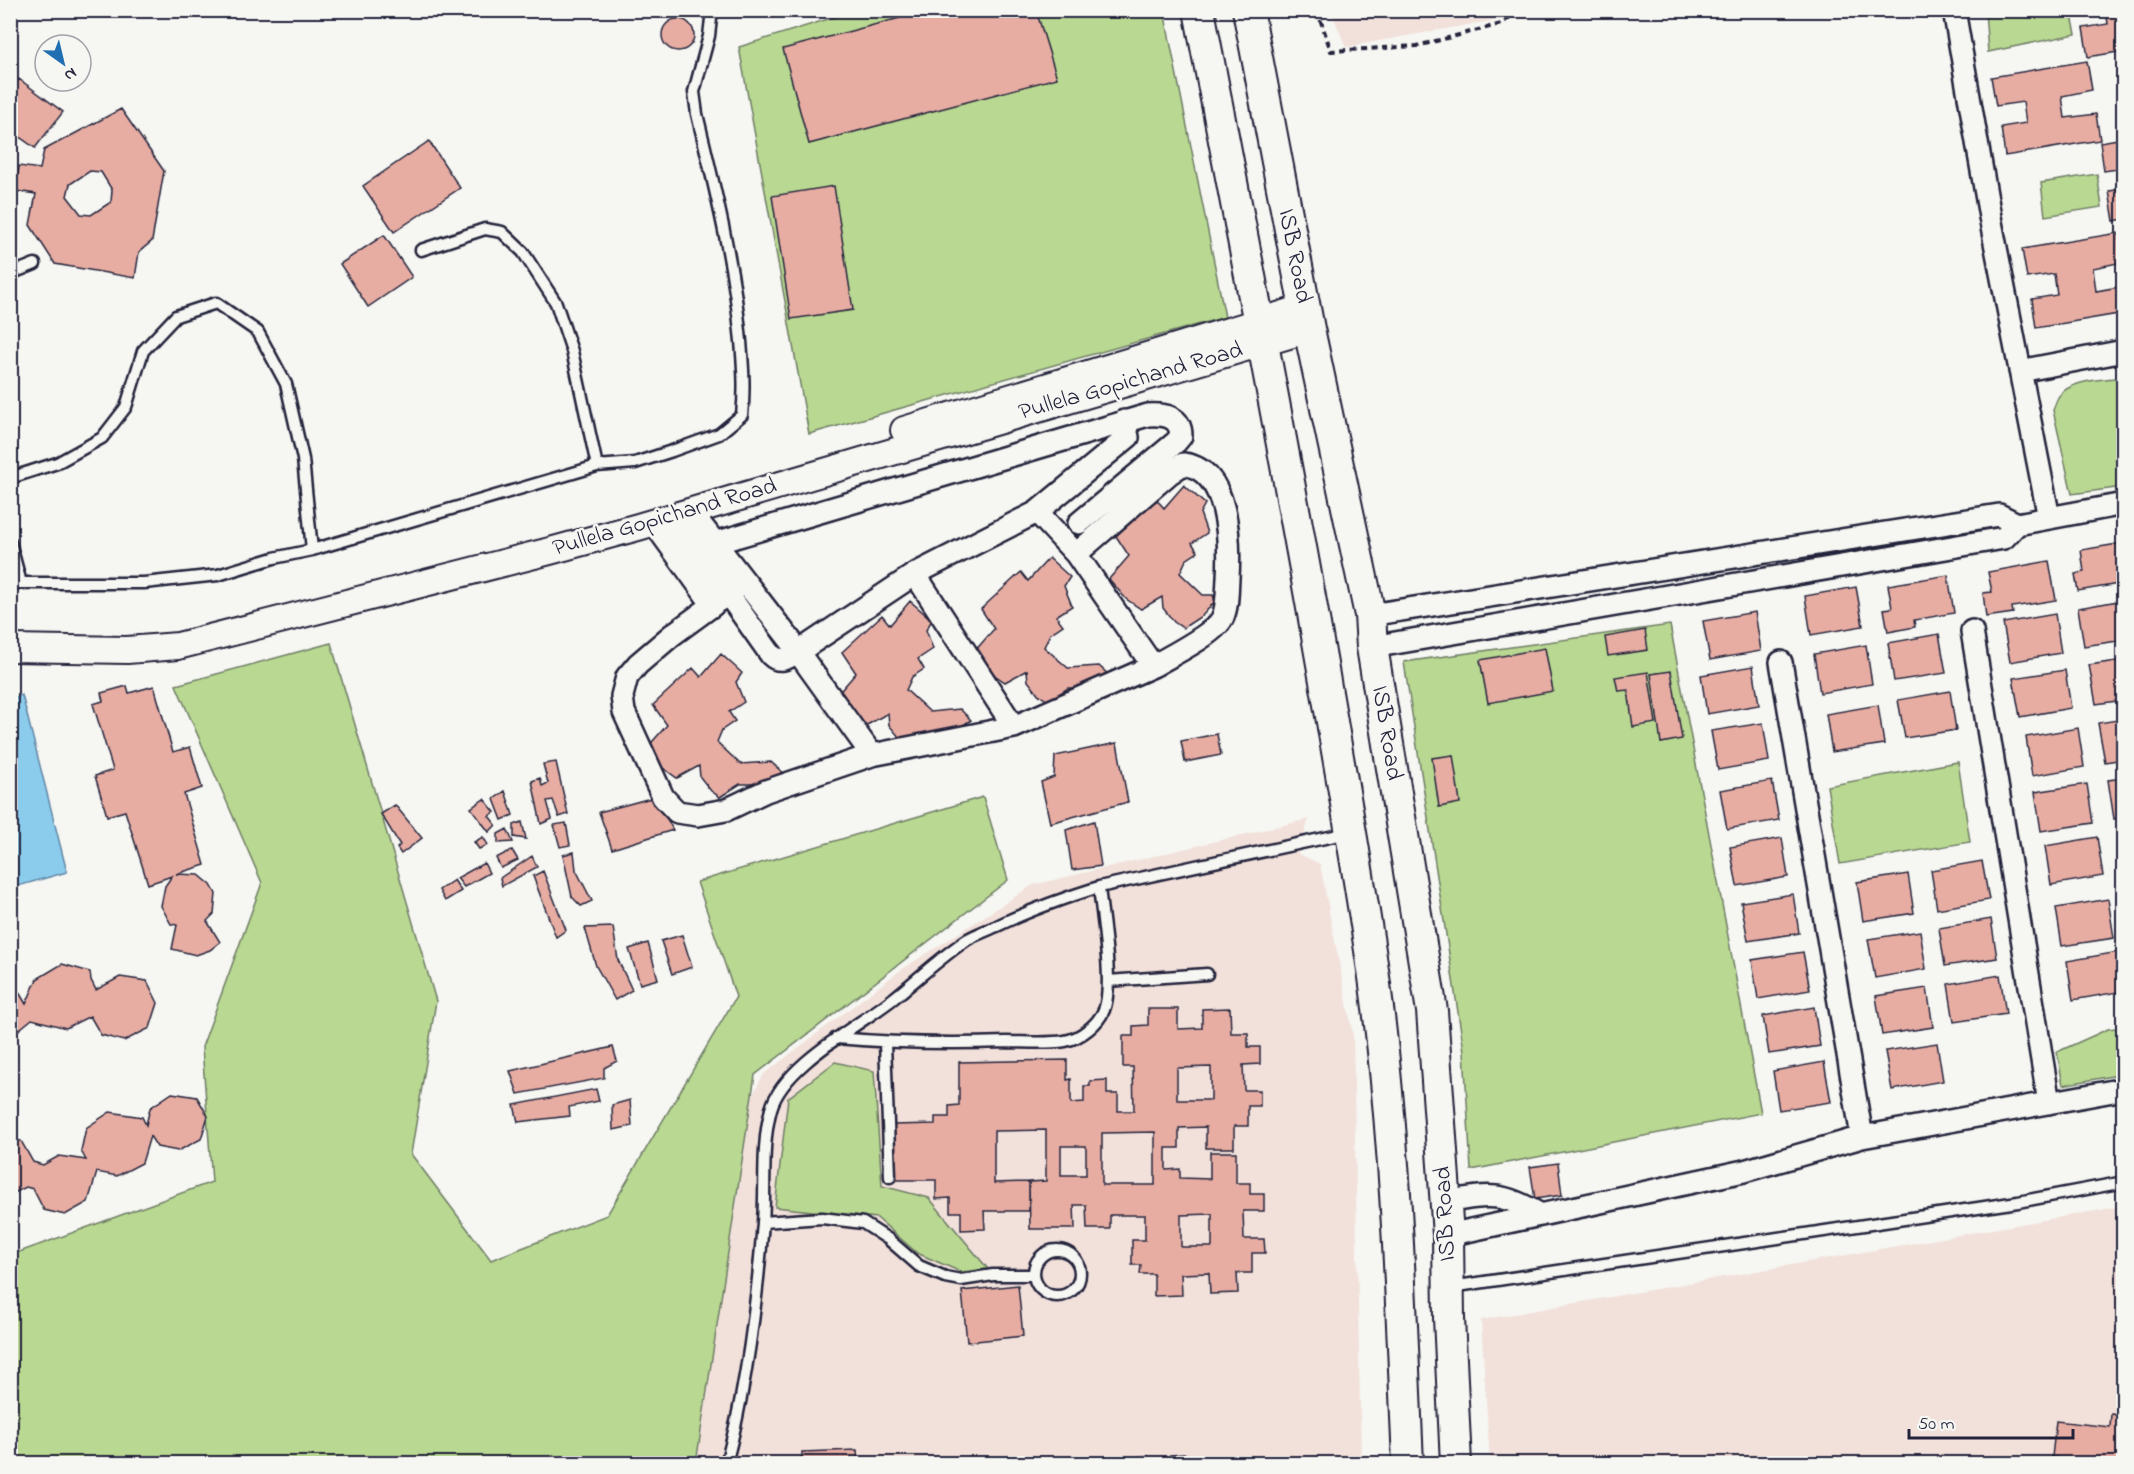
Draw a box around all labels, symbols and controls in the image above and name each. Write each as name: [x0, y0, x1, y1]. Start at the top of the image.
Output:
north arrow: [33, 33, 93, 93]
text: N: [59, 61, 81, 87]
street label: ISB Road: [1268, 206, 1320, 307]
street label: Pullela Gopichand Road: [1015, 333, 1248, 431]
street label: Pullela Gopichand Road: [549, 469, 782, 567]
street label: ISB Road: [1361, 683, 1411, 783]
street label: ISB Road: [1426, 1165, 1466, 1263]
scale bar: [1909, 1402, 2072, 1440]
text: 50 m: [1918, 1412, 1955, 1438]

